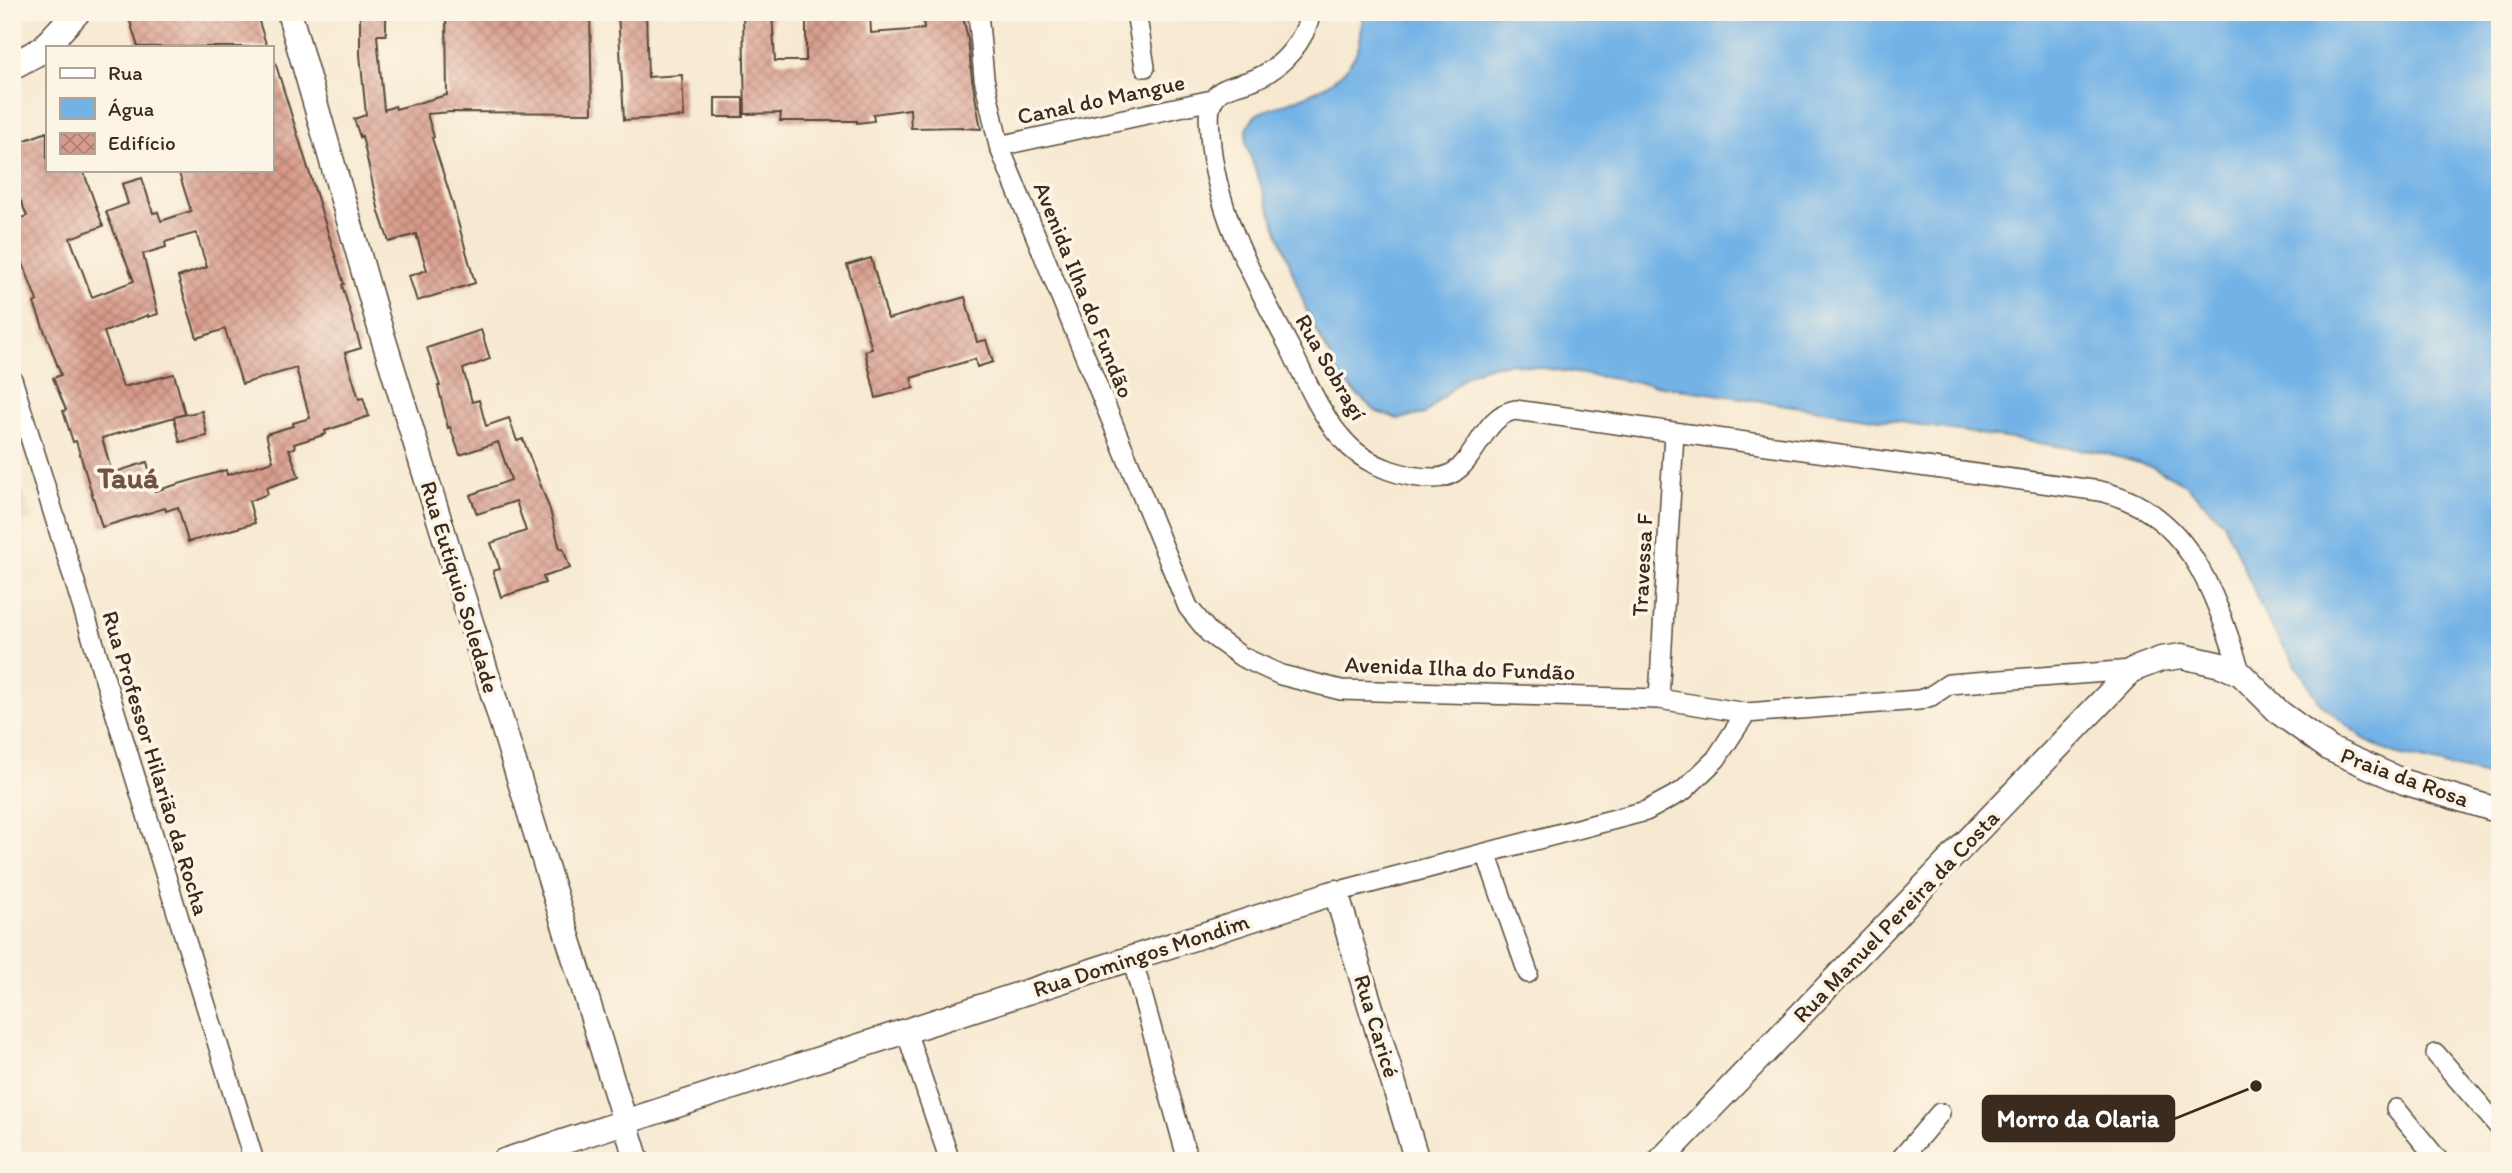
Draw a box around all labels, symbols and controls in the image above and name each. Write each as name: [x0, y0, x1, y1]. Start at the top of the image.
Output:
legend: [46, 46, 273, 172]
text: Rua: [108, 60, 143, 85]
street label: Canal do Mangue: [1015, 68, 1187, 130]
text: Água: [108, 96, 154, 121]
text: Edifício: [108, 130, 176, 155]
street label: Avenida Ilha do Fundão: [1028, 178, 1140, 402]
street label: Rua Sobragí: [1289, 309, 1373, 425]
district label: Tauá: [96, 459, 159, 496]
street label: Rua Eutíquio Soledade: [414, 478, 506, 696]
street label: Travessa F: [1625, 512, 1659, 617]
street label: Rua Professor Hilarião da Rocha: [96, 607, 216, 919]
street label: Avenida Ilha do Fundão: [1344, 650, 1576, 686]
street label: Praia da Rosa: [2337, 741, 2473, 813]
street label: Rua Manuel Pereira da Costa: [1787, 804, 2005, 1028]
street label: Rua Domingos Mondim: [1029, 907, 1253, 1003]
street label: Rua Caricé: [1348, 971, 1406, 1081]
callout: Morro da Olaria: [1983, 1096, 2174, 1141]
text: Morro da Olaria: [1997, 1104, 2160, 1133]

